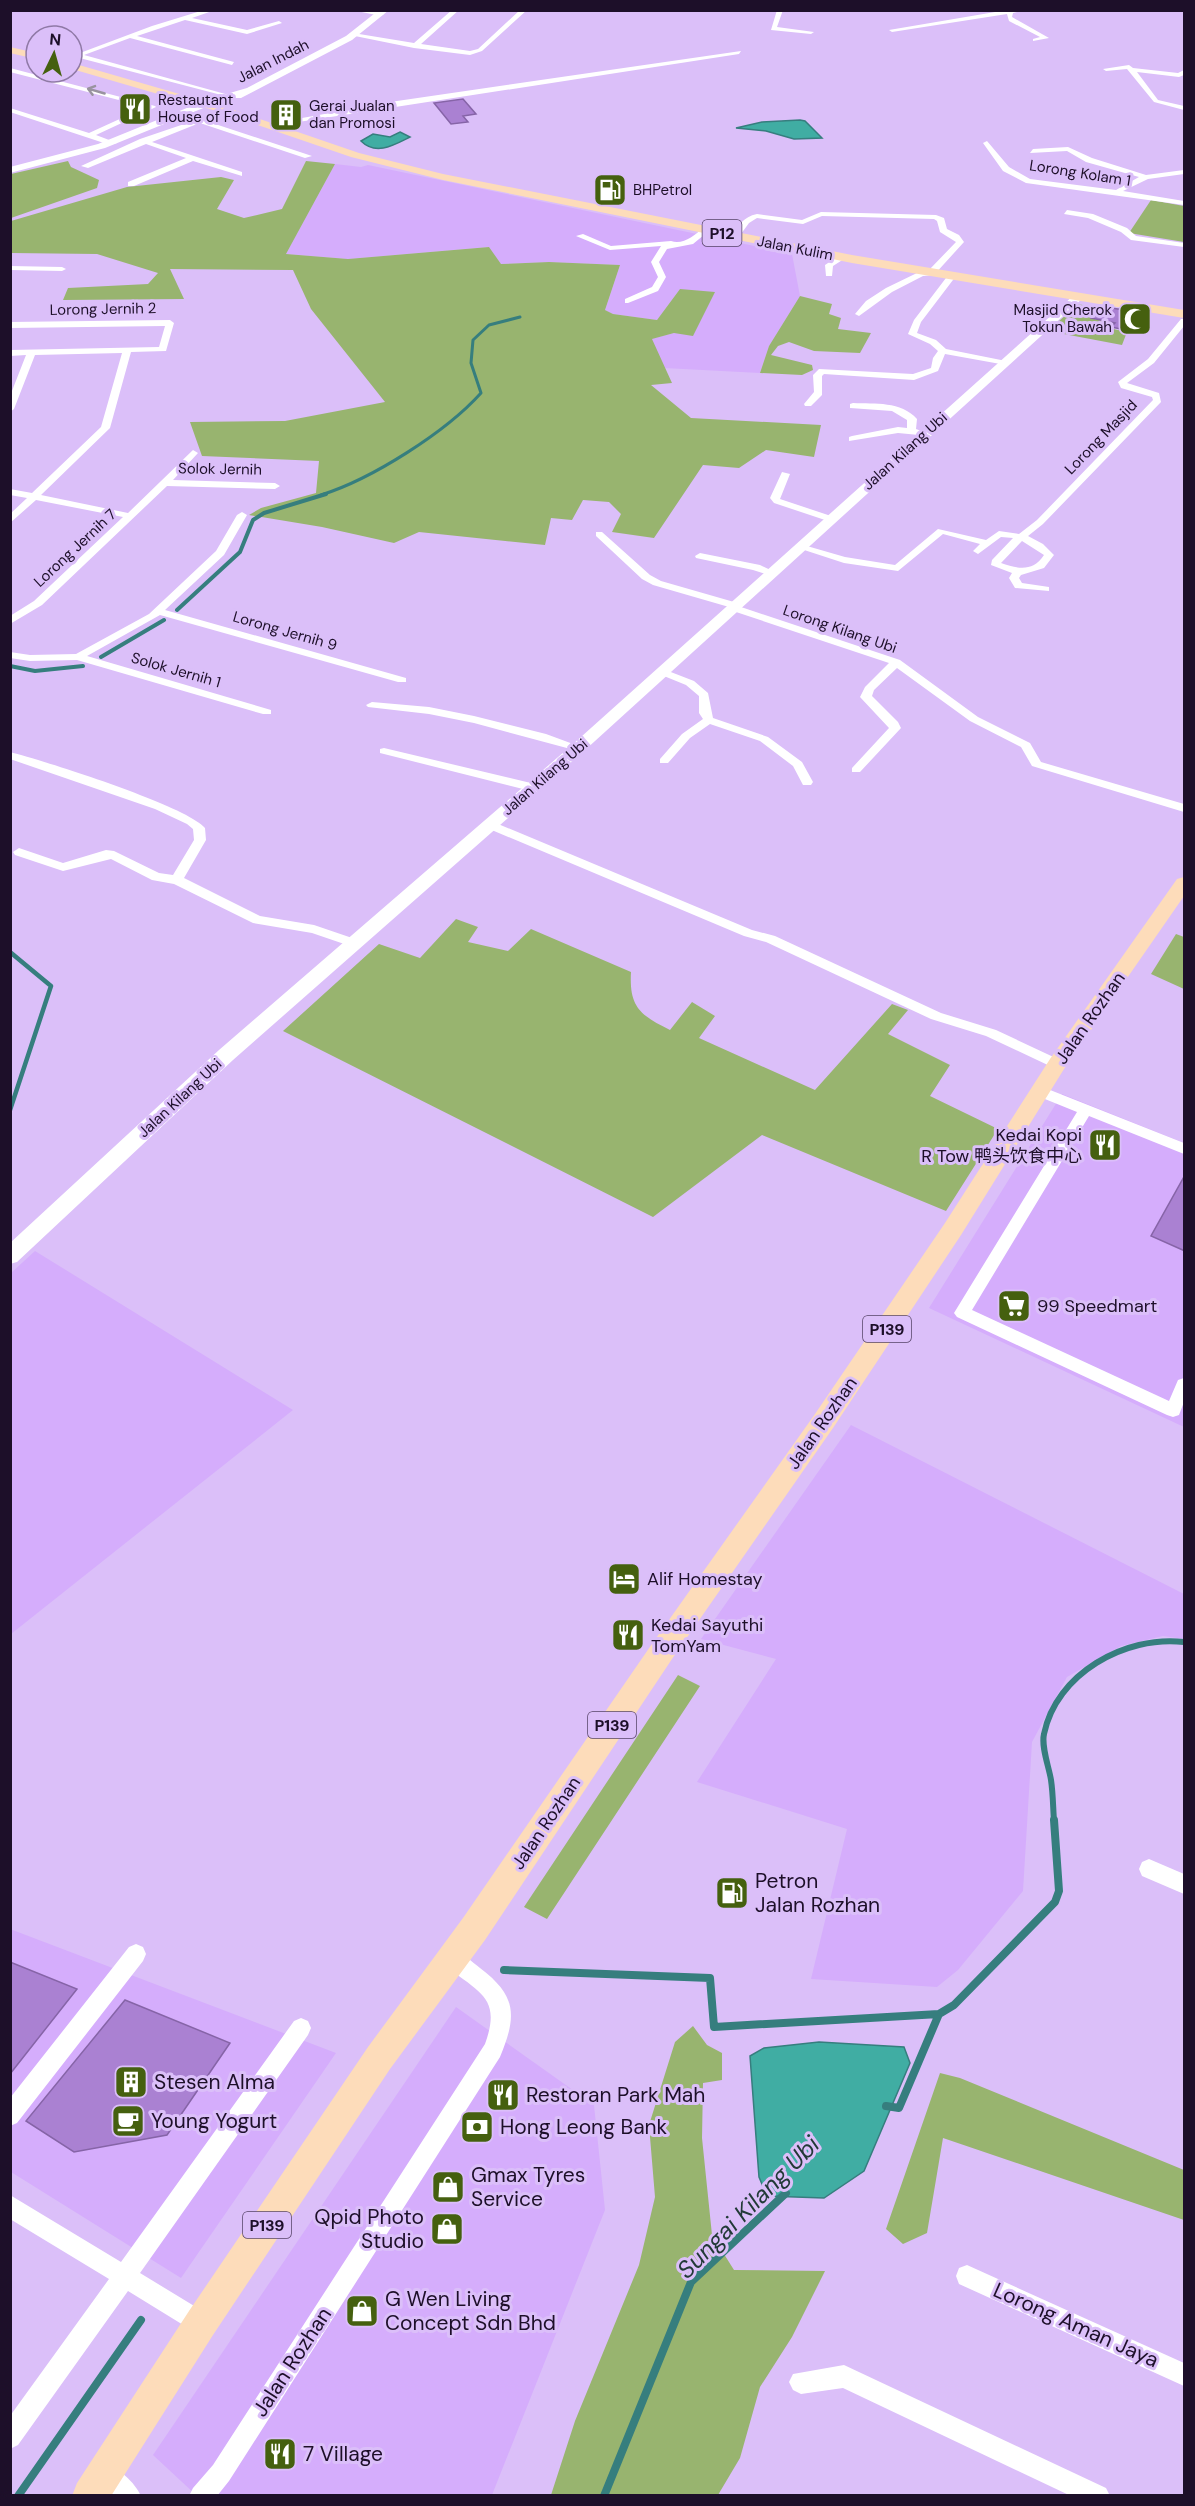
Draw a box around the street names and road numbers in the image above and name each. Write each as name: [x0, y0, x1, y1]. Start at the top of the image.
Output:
street label: Jalan Indah: [234, 34, 312, 88]
street label: Lorong Kolam 1: [1028, 155, 1132, 191]
road number: P12: [702, 220, 742, 246]
street label: Jalan Kulim: [755, 231, 835, 265]
street label: Lorong Jernih 2: [49, 298, 157, 320]
street label: Lorong Masjid: [1060, 395, 1142, 479]
street label: Jalan Kilang Ubi: [858, 408, 952, 494]
street label: Solok Jernih: [178, 458, 262, 480]
street label: Lorong Jernih 7: [29, 505, 121, 591]
street label: Lorong Kilang Ubi: [780, 600, 900, 658]
street label: Lorong Jernih 9: [231, 607, 339, 655]
street label: Solok Jernih 1: [129, 648, 223, 692]
street label: Jalan Kilang Ubi: [498, 734, 592, 820]
street label: Jalan Rozhan: [1049, 967, 1131, 1069]
street label: Jalan Kilang Ubi: [134, 1054, 226, 1142]
road number: P139: [863, 1316, 911, 1342]
street label: Jalan Rozhan: [781, 1372, 863, 1474]
road number: P139: [588, 1712, 636, 1738]
street label: Jalan Rozhan: [506, 1772, 586, 1874]
road number: P139: [243, 2212, 291, 2238]
street label: Lorong Aman Jaya: [989, 2276, 1163, 2374]
street label: Jalan Rozhan: [246, 2302, 338, 2422]

